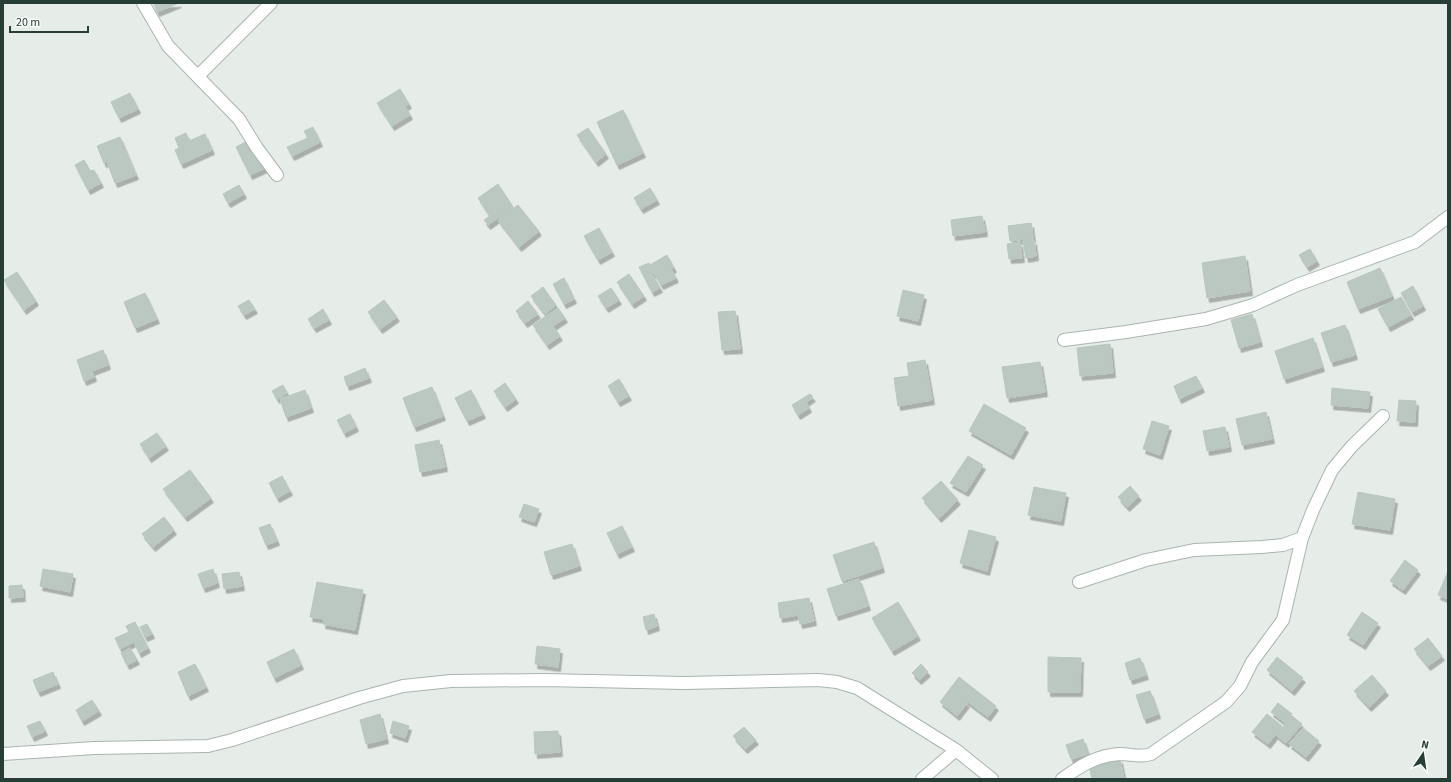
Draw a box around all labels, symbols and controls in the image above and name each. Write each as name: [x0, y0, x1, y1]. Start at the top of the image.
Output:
scale bar: [10, 8, 88, 34]
text: 20 m: [16, 14, 40, 31]
north arrow: [1403, 734, 1443, 774]
text: N: [1420, 737, 1430, 753]

